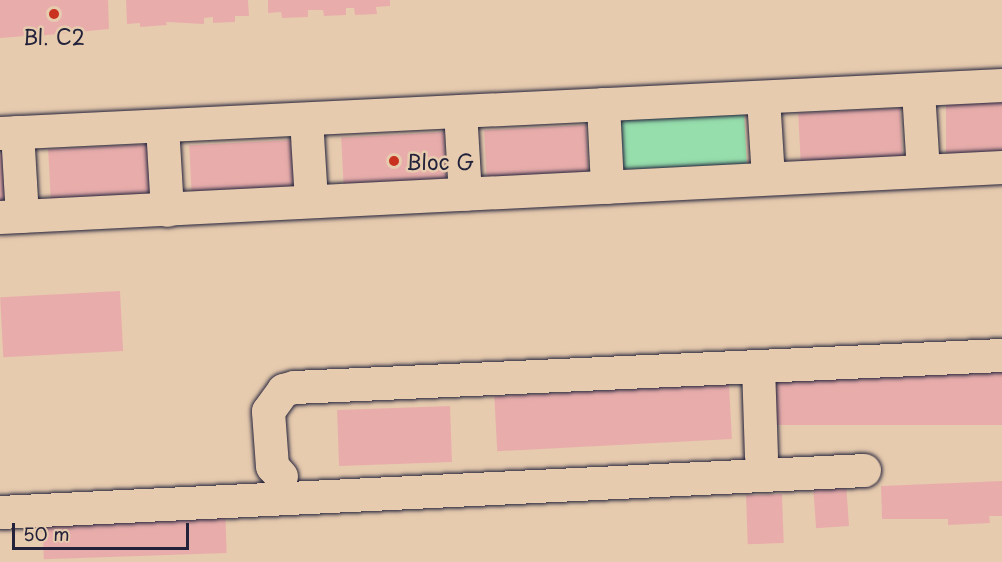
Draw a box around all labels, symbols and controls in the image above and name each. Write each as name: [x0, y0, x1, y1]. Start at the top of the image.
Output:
marker: Bl. C2: [47, 7, 61, 21]
place label: Bl. C2: [23, 23, 85, 49]
place label: Bloc G: [406, 148, 474, 174]
marker: Bloc G: [387, 154, 401, 168]
scale bar: [15, 511, 192, 549]
text: 50 m: [23, 520, 70, 547]

